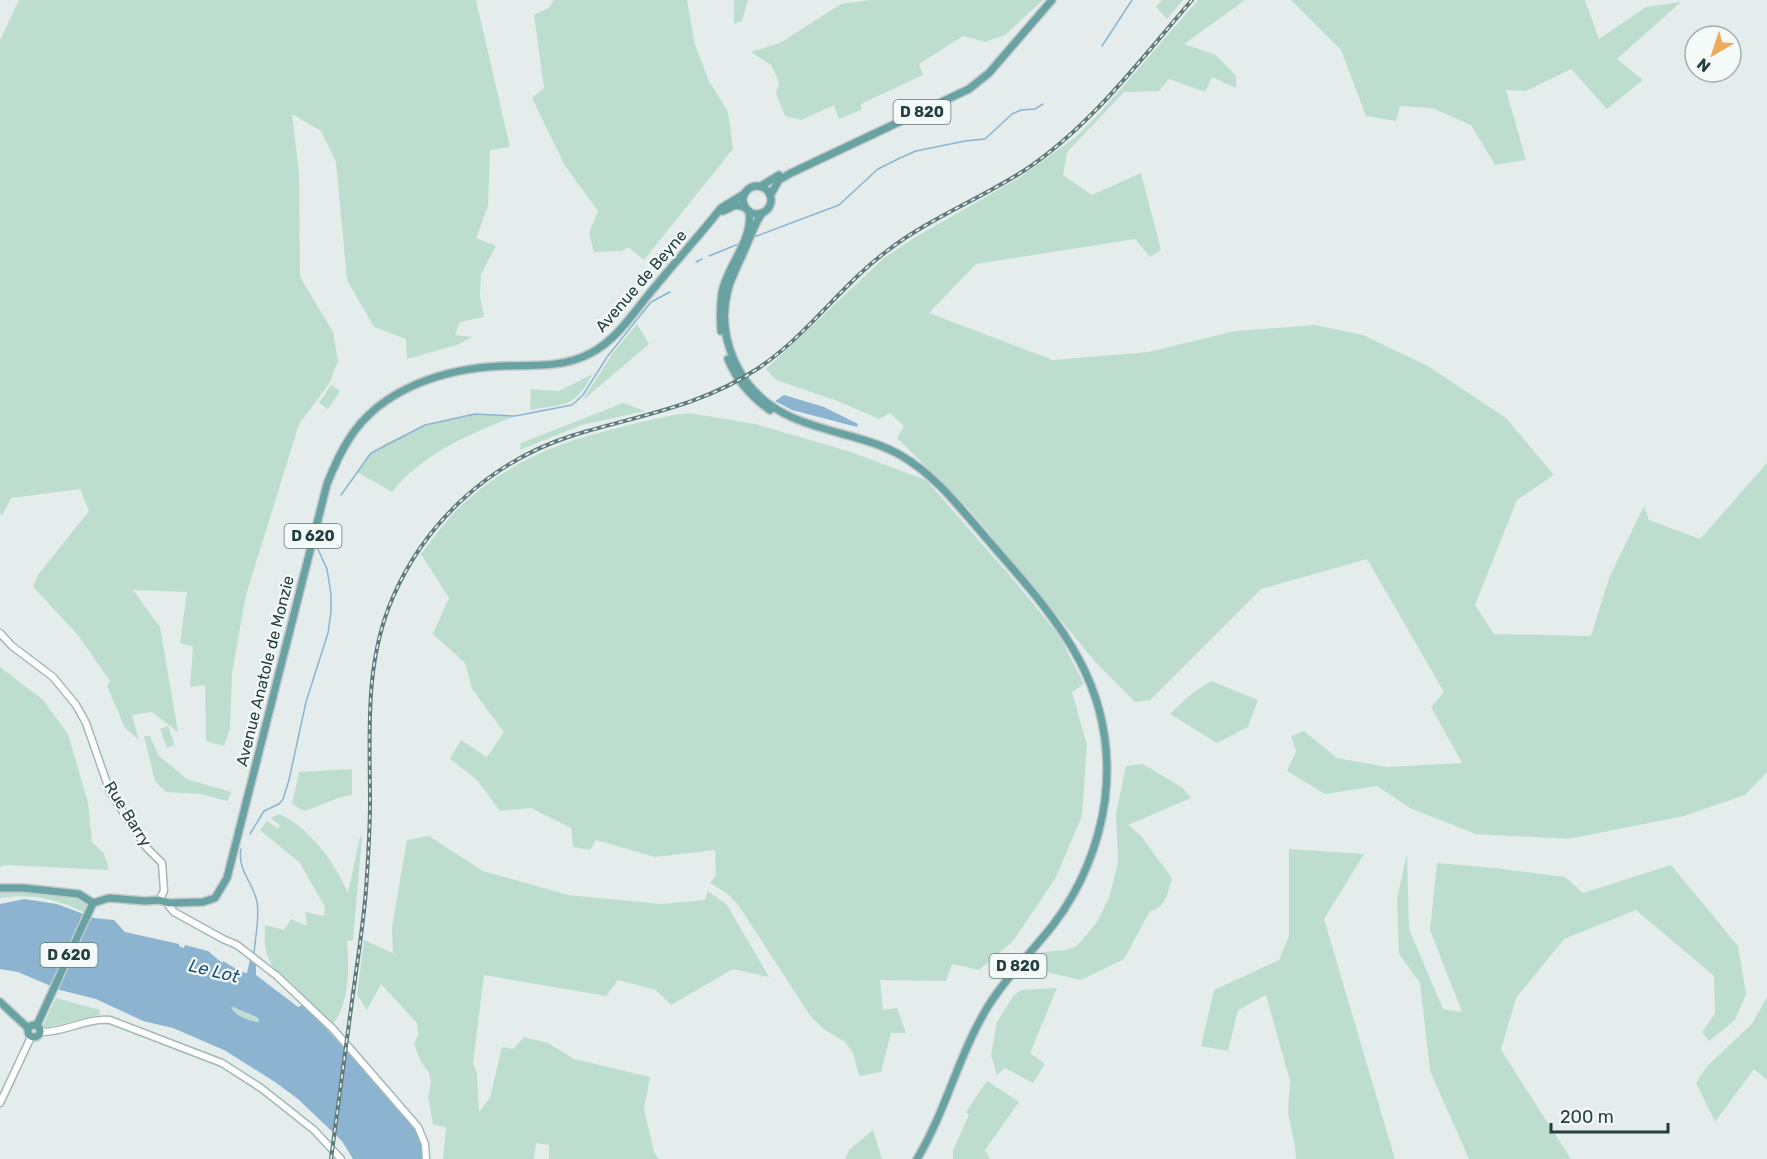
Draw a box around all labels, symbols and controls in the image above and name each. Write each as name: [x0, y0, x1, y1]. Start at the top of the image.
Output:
north arrow: [1683, 24, 1743, 84]
text: N: [1693, 54, 1714, 76]
road number: D 820: [894, 100, 950, 124]
street label: Avenue de Beyne: [591, 226, 691, 336]
road number: D 620: [284, 524, 342, 548]
street label: Avenue Anatole de Monzie: [232, 574, 298, 768]
street label: Rue Barry: [100, 778, 156, 850]
road number: D 620: [40, 943, 98, 967]
water label: Le Lot: [187, 954, 243, 988]
road number: D 820: [990, 954, 1046, 978]
scale bar: [1551, 1096, 1668, 1134]
text: 200 m: [1560, 1106, 1614, 1128]

